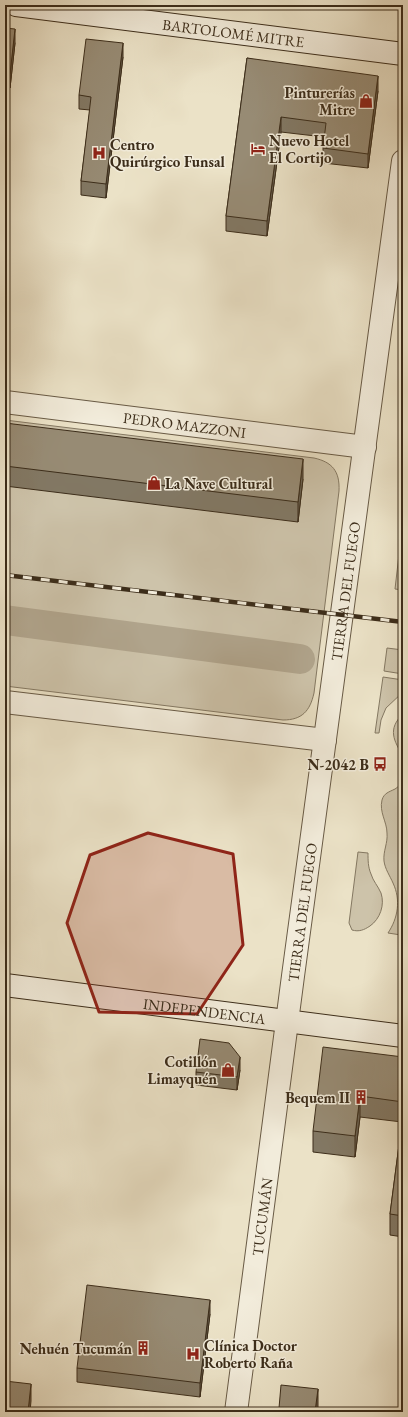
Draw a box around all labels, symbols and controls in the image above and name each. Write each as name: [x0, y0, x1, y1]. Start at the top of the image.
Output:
street label: BARTOLOMÉ MITRE: [161, 14, 306, 51]
place label: Pinturerías Mitre: [284, 83, 355, 119]
shop icon: Pinturerías Mitre: [358, 93, 374, 109]
place label: Nuevo Hotel El Cortijo: [269, 131, 350, 167]
place label: Centro Quirúrgico Funsal: [110, 135, 226, 171]
hotel icon: Nuevo Hotel El Cortijo: [250, 141, 266, 157]
hospital icon: Centro Quirúrgico Funsal: [91, 145, 107, 161]
street label: PEDRO MAZZONI: [122, 407, 247, 442]
place label: La Nave Cultural: [165, 474, 273, 493]
shop icon: La Nave Cultural: [146, 475, 162, 491]
street label: TIERRA DEL FUEGO: [326, 520, 364, 662]
place label: N-2042 B: [307, 755, 369, 774]
bus stop icon: N-2042 B: [372, 756, 388, 772]
street label: TIERRA DEL FUEGO: [283, 842, 320, 983]
street label: INDEPENDENCIA: [142, 993, 267, 1028]
place label: Cotillón Limayquén: [147, 1052, 218, 1088]
shop icon: Cotillón Limayquén: [220, 1062, 236, 1078]
place label: Bequem II: [285, 1088, 351, 1107]
building icon: Bequem II: [353, 1089, 369, 1105]
street label: TUCUMÁN: [247, 1176, 276, 1257]
place label: Clínica Doctor Roberto Raña: [204, 1336, 298, 1372]
place label: Nehuén Tucumán: [20, 1339, 133, 1358]
building icon: Nehuén Tucumán: [135, 1340, 151, 1356]
hospital icon: Clínica Doctor Roberto Raña: [185, 1346, 201, 1362]

